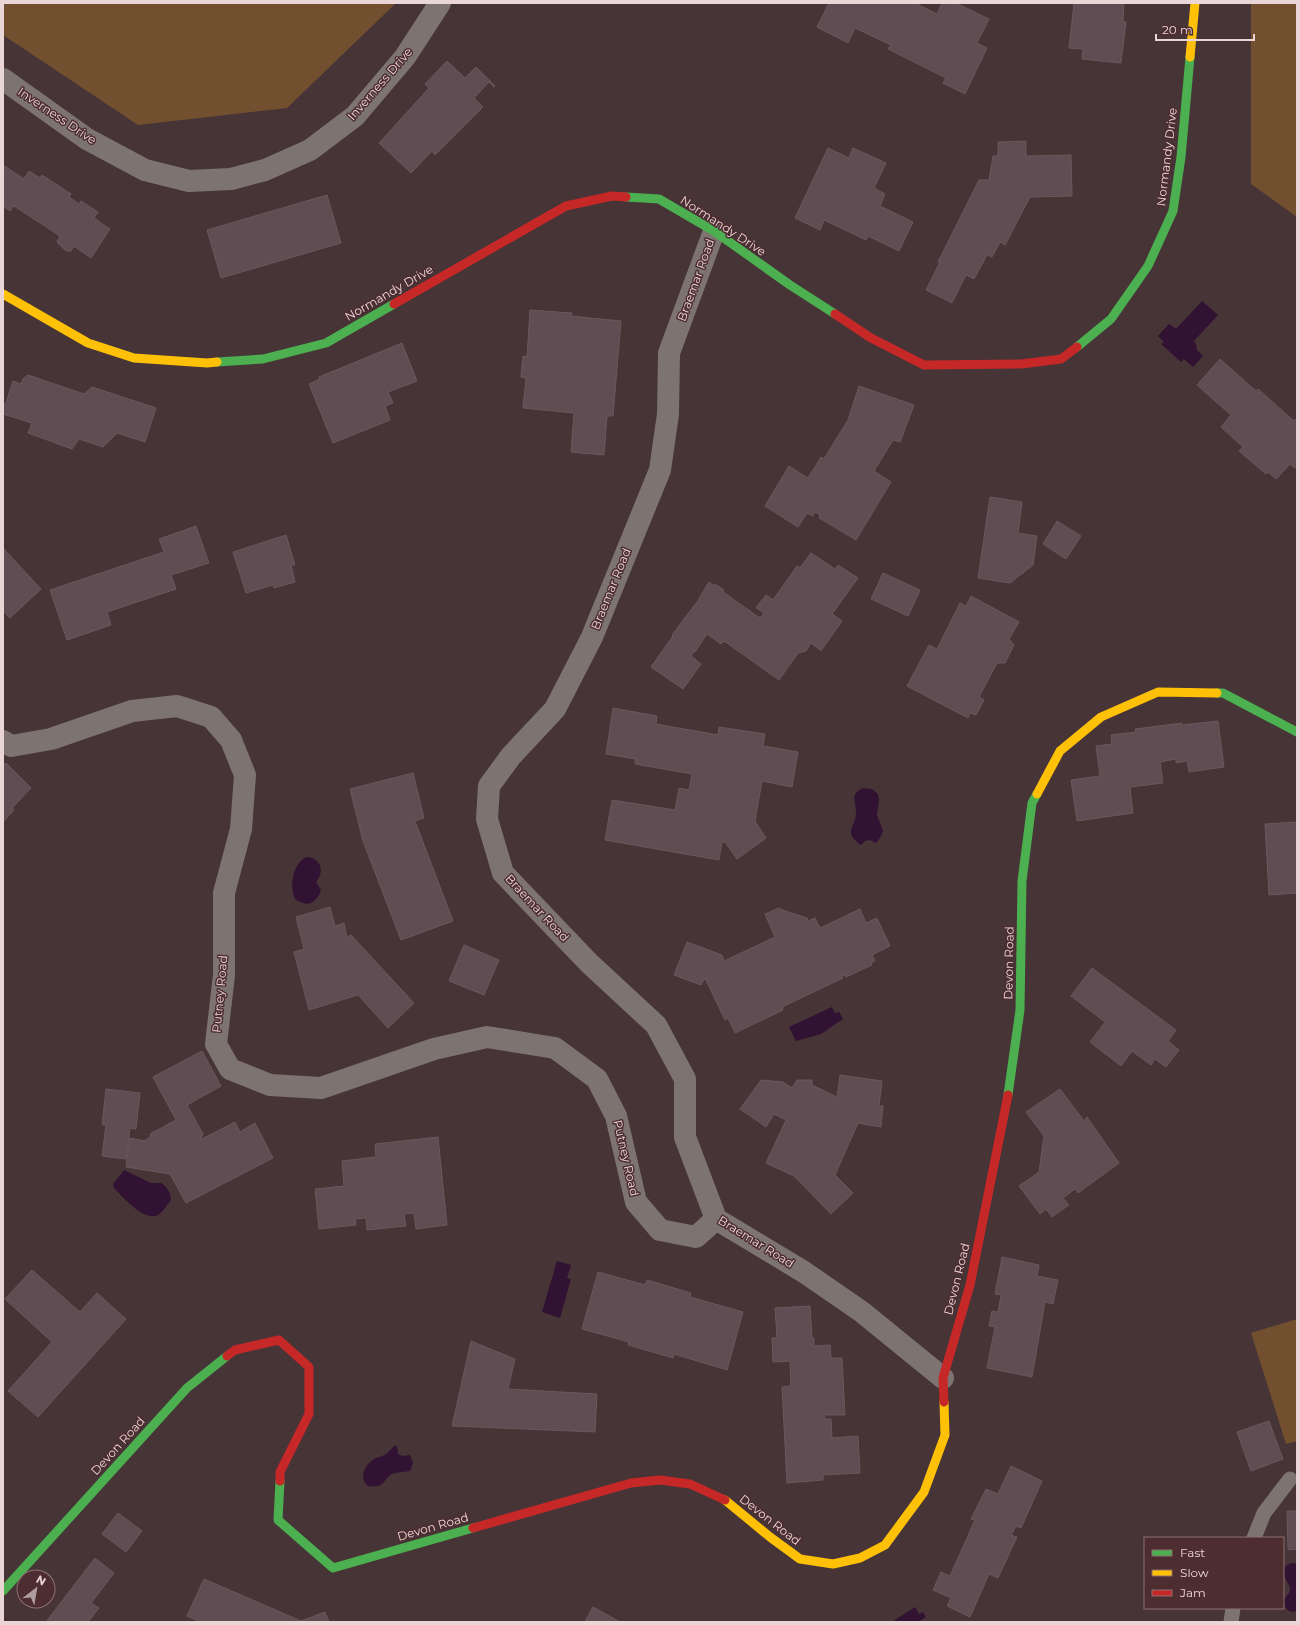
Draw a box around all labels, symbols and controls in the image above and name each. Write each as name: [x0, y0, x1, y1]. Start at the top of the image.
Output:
scale bar: [1156, 16, 1254, 42]
text: 20 m: [1162, 22, 1193, 37]
street label: Inverness Drive: [344, 44, 415, 123]
street label: Inverness Drive: [15, 84, 99, 147]
street label: Normandy Drive: [1153, 107, 1180, 207]
street label: Normandy Drive: [678, 192, 769, 259]
street label: Braemar Road: [674, 236, 717, 323]
street label: Normandy Drive: [342, 261, 435, 324]
street label: Braemar Road: [587, 546, 634, 632]
street label: Braemar Road: [502, 871, 572, 945]
street label: Devon Road: [1000, 926, 1017, 1000]
street label: Putney Road: [209, 955, 230, 1033]
street label: Putney Road: [610, 1118, 643, 1198]
street label: Braemar Road: [715, 1212, 797, 1271]
street label: Devon Road: [940, 1241, 973, 1316]
street label: Devon Road: [87, 1413, 148, 1478]
street label: Devon Road: [737, 1491, 804, 1548]
street label: Devon Road: [395, 1509, 470, 1544]
legend: [1144, 1537, 1284, 1609]
text: Fast: [1180, 1545, 1205, 1560]
text: Slow: [1180, 1565, 1209, 1580]
north arrow: [16, 1569, 56, 1609]
text: N: [34, 1572, 49, 1589]
text: Jam: [1179, 1585, 1206, 1600]

